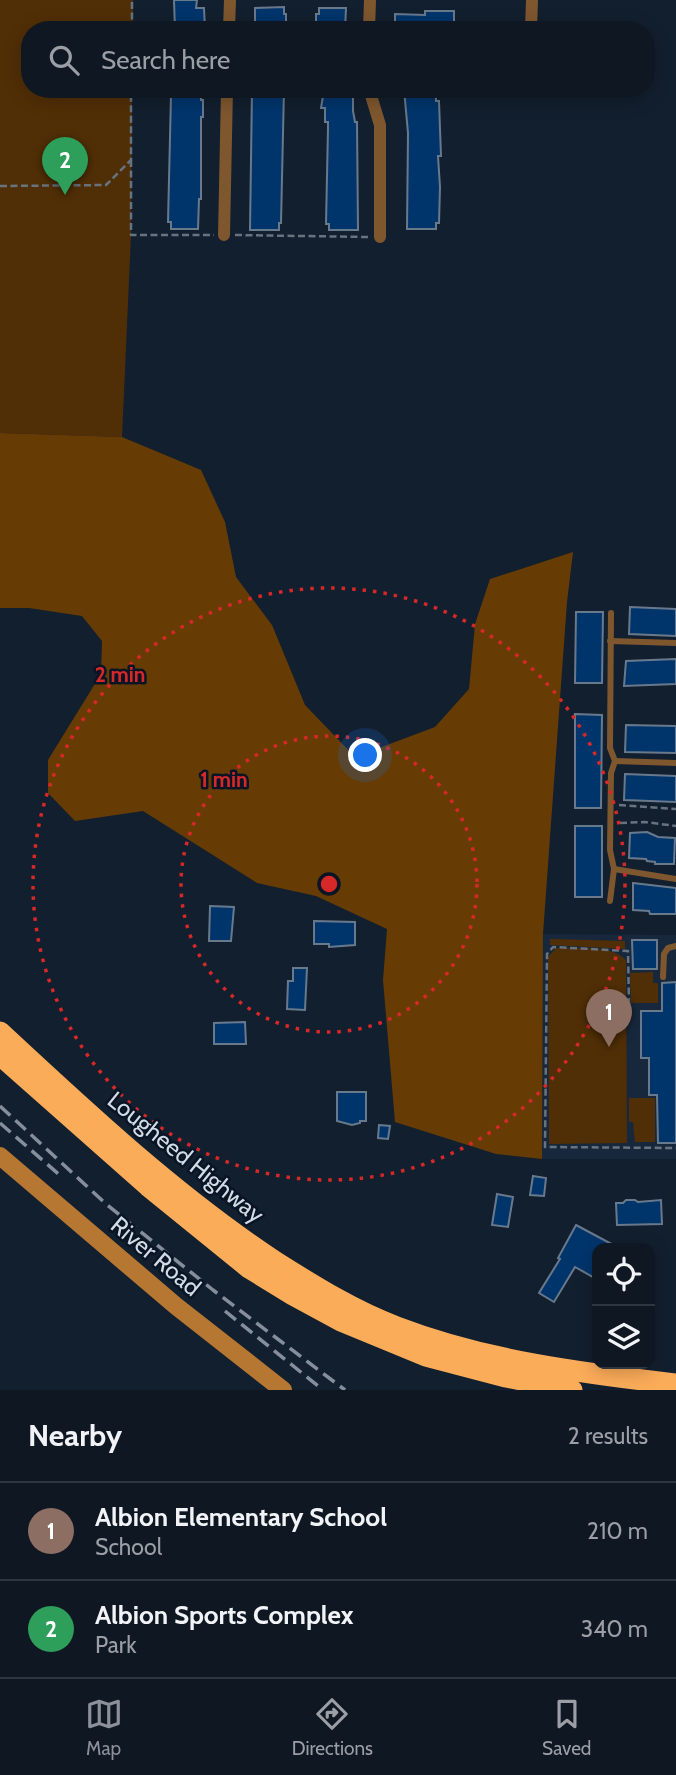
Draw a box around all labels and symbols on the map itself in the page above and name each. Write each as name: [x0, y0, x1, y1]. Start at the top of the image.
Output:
pin: 2: [42, 137, 88, 195]
text: 2 min: [95, 662, 145, 687]
your location: [348, 738, 382, 772]
text: 1 min: [200, 767, 248, 792]
centre of rings: [317, 872, 341, 896]
pin: 1: [586, 989, 632, 1047]
street label: Lougheed Highway: [102, 1085, 270, 1229]
street label: River Road: [105, 1210, 207, 1302]

